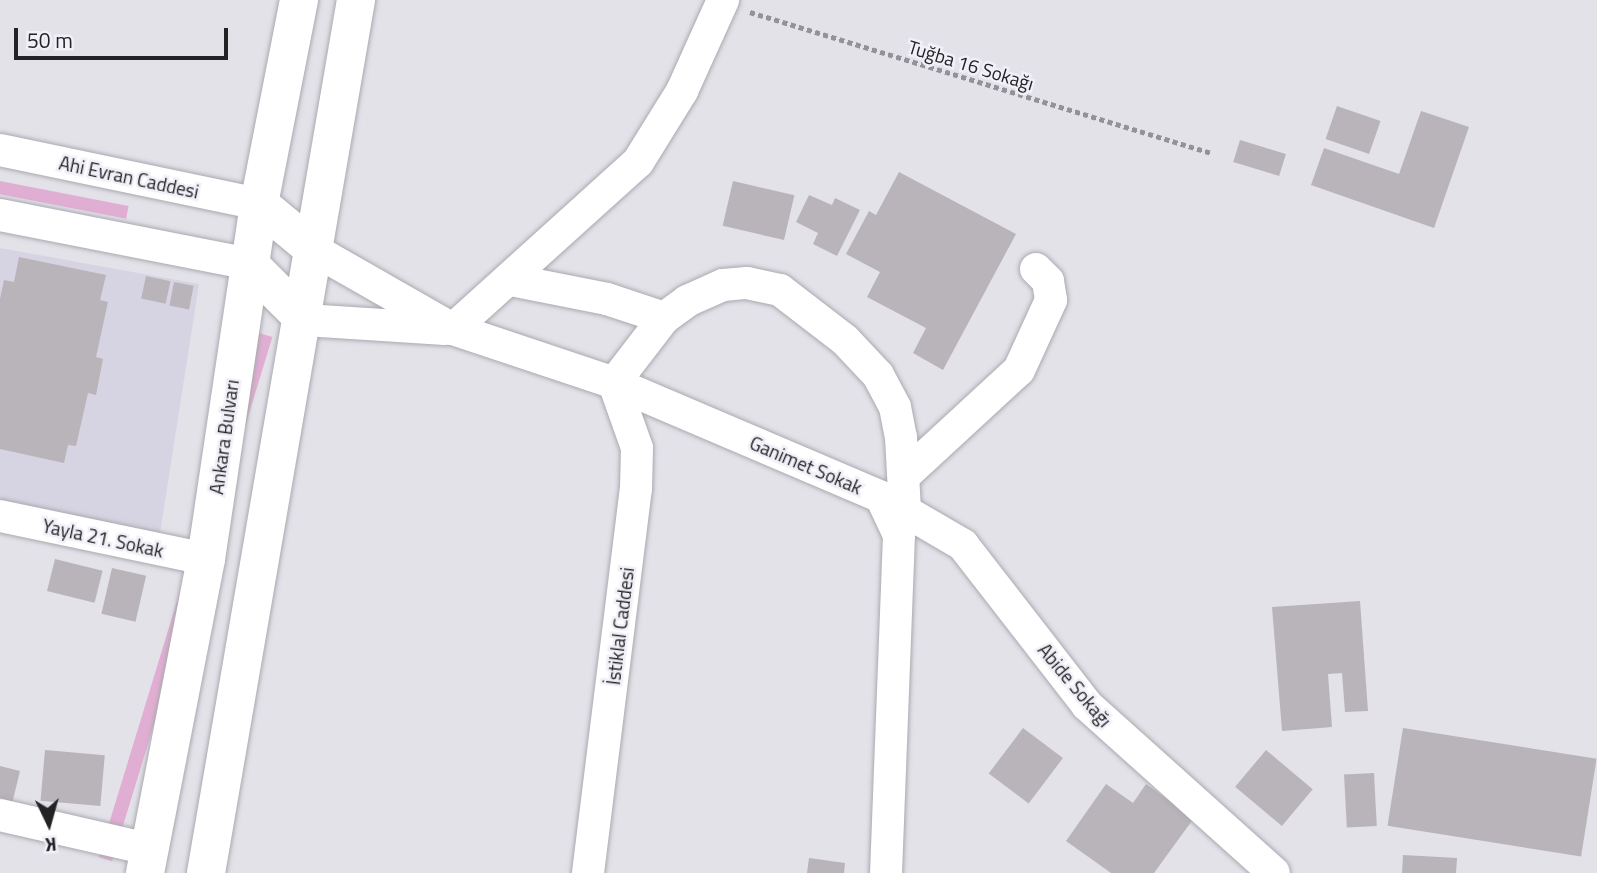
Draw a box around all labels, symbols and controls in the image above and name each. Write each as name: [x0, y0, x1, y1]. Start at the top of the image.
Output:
scale bar: [18, 14, 231, 58]
text: 50 m: [27, 24, 73, 56]
street label: Tuğba 16 Sokağı: [905, 35, 1037, 95]
street label: Ahi Evran Caddesi: [57, 151, 201, 203]
street label: Ankara Bulvarı: [205, 378, 243, 496]
street label: Ganimet Sokak: [746, 431, 866, 499]
street label: Yayla 21. Sokak: [40, 514, 166, 562]
street label: İstiklal Caddesi: [601, 566, 639, 686]
street label: Abide Sokağı: [1033, 639, 1117, 731]
north arrow: [14, 789, 84, 859]
text: K: [44, 830, 58, 860]

